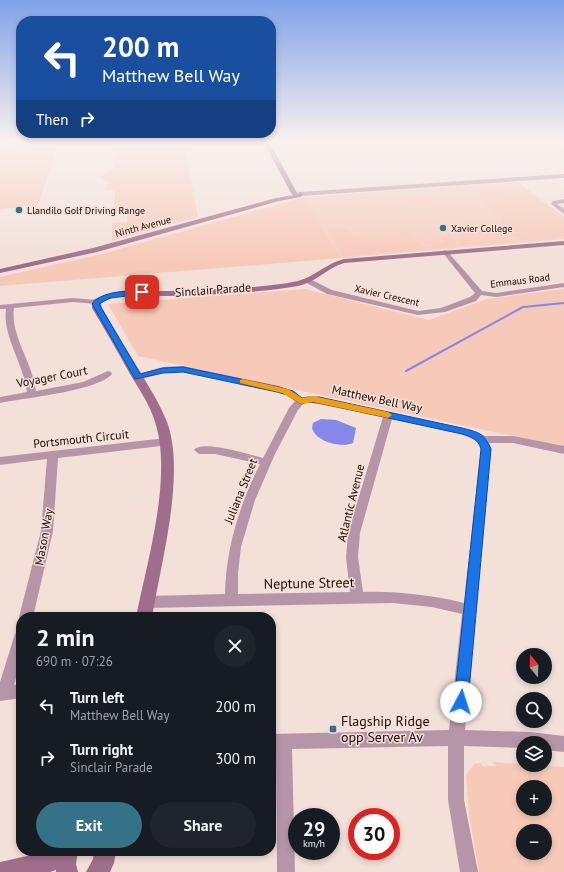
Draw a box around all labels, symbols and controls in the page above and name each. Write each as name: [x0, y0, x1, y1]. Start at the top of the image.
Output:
text: 200 m: [102, 28, 179, 65]
icon: left: [36, 32, 88, 84]
text: Matthew Bell Way: [102, 64, 240, 87]
icon: right: [76, 108, 98, 130]
text: Then: [36, 110, 68, 129]
place label: Llandilo Golf Driving Range: [27, 204, 145, 217]
marker: Llandilo Golf Driving Range: [14, 205, 24, 215]
street label: Ninth Avenue: [114, 213, 172, 240]
place label: Xavier College: [451, 222, 513, 235]
marker: Xavier College: [438, 223, 448, 233]
street label: Emmaus Road: [489, 270, 551, 291]
pin: [125, 275, 159, 309]
street label: Sinclair Parade: [174, 279, 252, 300]
icon: arrive: [131, 281, 153, 303]
street label: Xavier Crescent: [353, 282, 421, 309]
street label: Voyager Court: [14, 362, 88, 391]
street label: Matthew Bell Way: [331, 382, 424, 415]
street label: Portsmouth Circuit: [32, 426, 129, 451]
street label: Juliana Street: [220, 456, 260, 527]
street label: Atlantic Avenue: [334, 462, 367, 543]
street label: Mason Way: [31, 507, 56, 567]
street label: Neptune Street: [264, 573, 355, 593]
text: 2 min: [36, 622, 95, 653]
button: close: [214, 625, 256, 667]
north arrow: [516, 648, 552, 684]
map controls: [516, 648, 552, 860]
text: 690 m · 07:26: [36, 653, 113, 670]
position arrow: [440, 681, 482, 723]
text: Turn left: [70, 688, 124, 707]
button: search: [516, 692, 552, 728]
icon: left: [36, 695, 58, 717]
text: 200 m: [215, 697, 256, 716]
text: Matthew Bell Way: [70, 707, 170, 724]
place label: Flagship Ridge opp Server Av: [341, 712, 430, 746]
marker: Flagship Ridge opp Server Av: [328, 724, 338, 734]
button: layers: [516, 736, 552, 772]
text: Turn right: [70, 740, 133, 759]
icon: right: [36, 747, 58, 769]
text: 300 m: [215, 749, 256, 768]
text: Sinclair Parade: [70, 759, 153, 776]
button: +: [516, 780, 552, 816]
button: Exit: [36, 802, 142, 848]
button: Share: [150, 802, 256, 848]
speed limit sign: 30: [348, 808, 400, 860]
text: 29: [303, 816, 325, 842]
button: −: [516, 824, 552, 860]
text: km/h: [303, 837, 325, 850]

